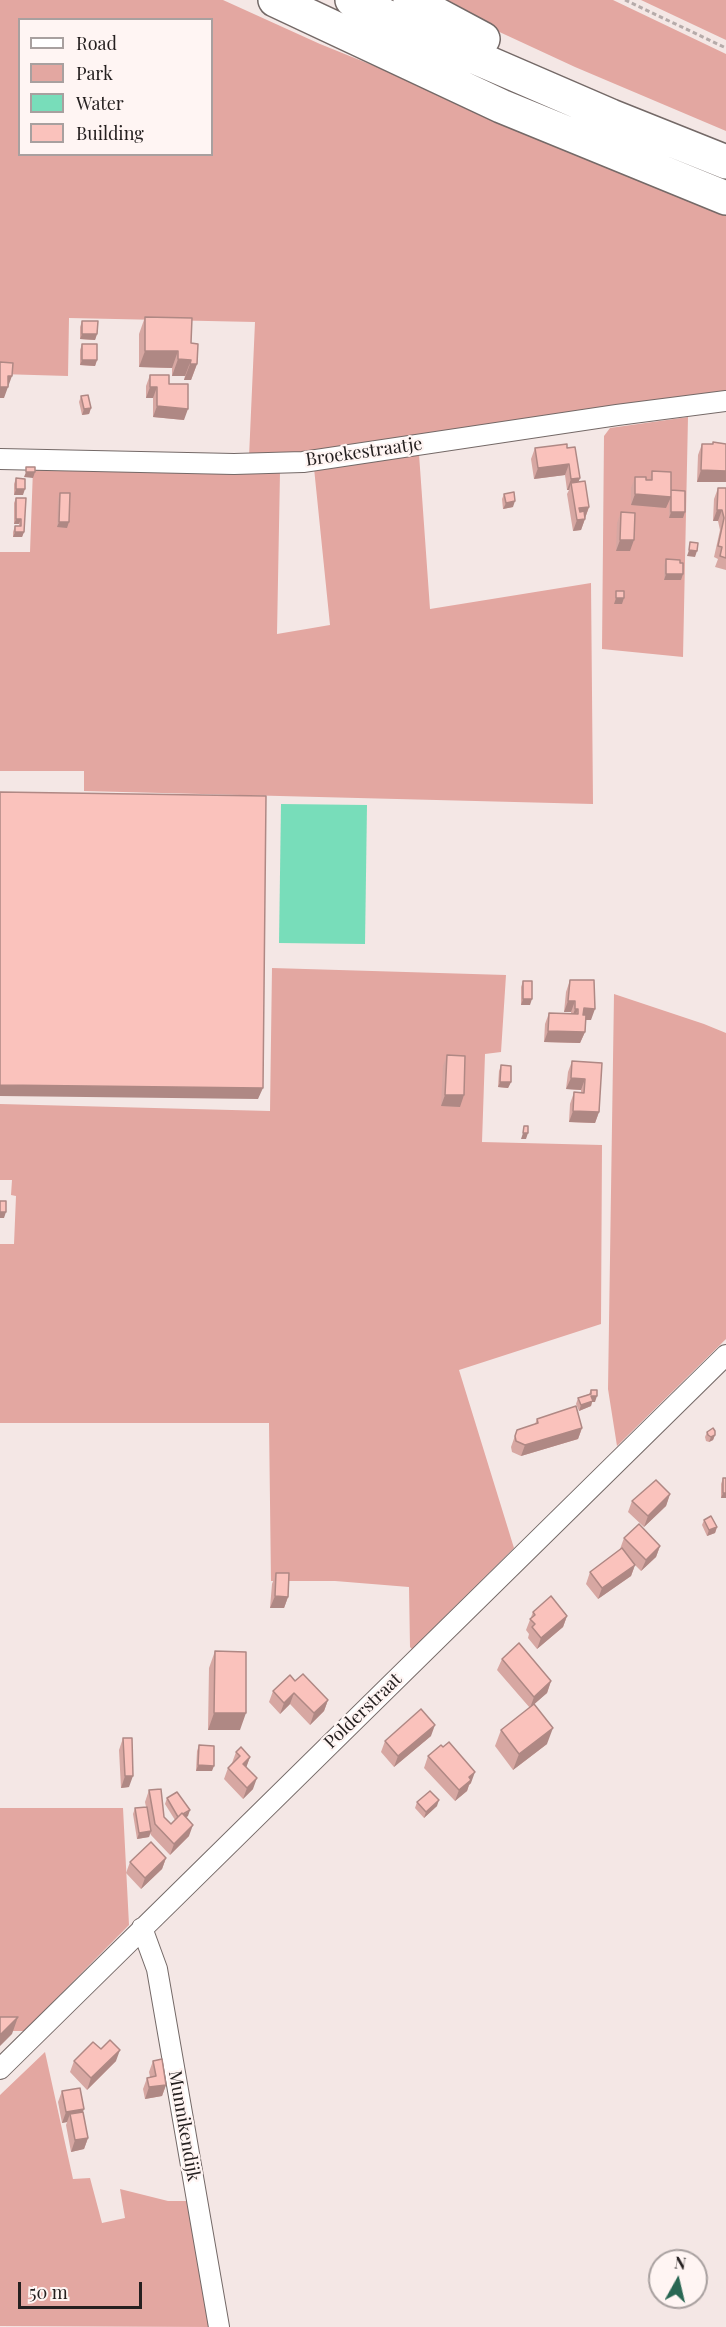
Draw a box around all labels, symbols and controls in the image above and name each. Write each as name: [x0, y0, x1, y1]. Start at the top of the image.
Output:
legend: [18, 18, 213, 156]
text: Road: [76, 31, 117, 55]
text: Park: [76, 61, 113, 85]
text: Water: [76, 91, 124, 115]
text: Building: [76, 121, 144, 145]
street label: Broekestraatje: [304, 433, 424, 471]
street label: Polderstraat: [320, 1669, 406, 1753]
street label: Munnikendijk: [164, 2069, 204, 2183]
north arrow: [648, 2249, 708, 2309]
text: N: [673, 2251, 687, 2274]
scale bar: [21, 2270, 146, 2308]
text: 50 m: [29, 2280, 68, 2304]

